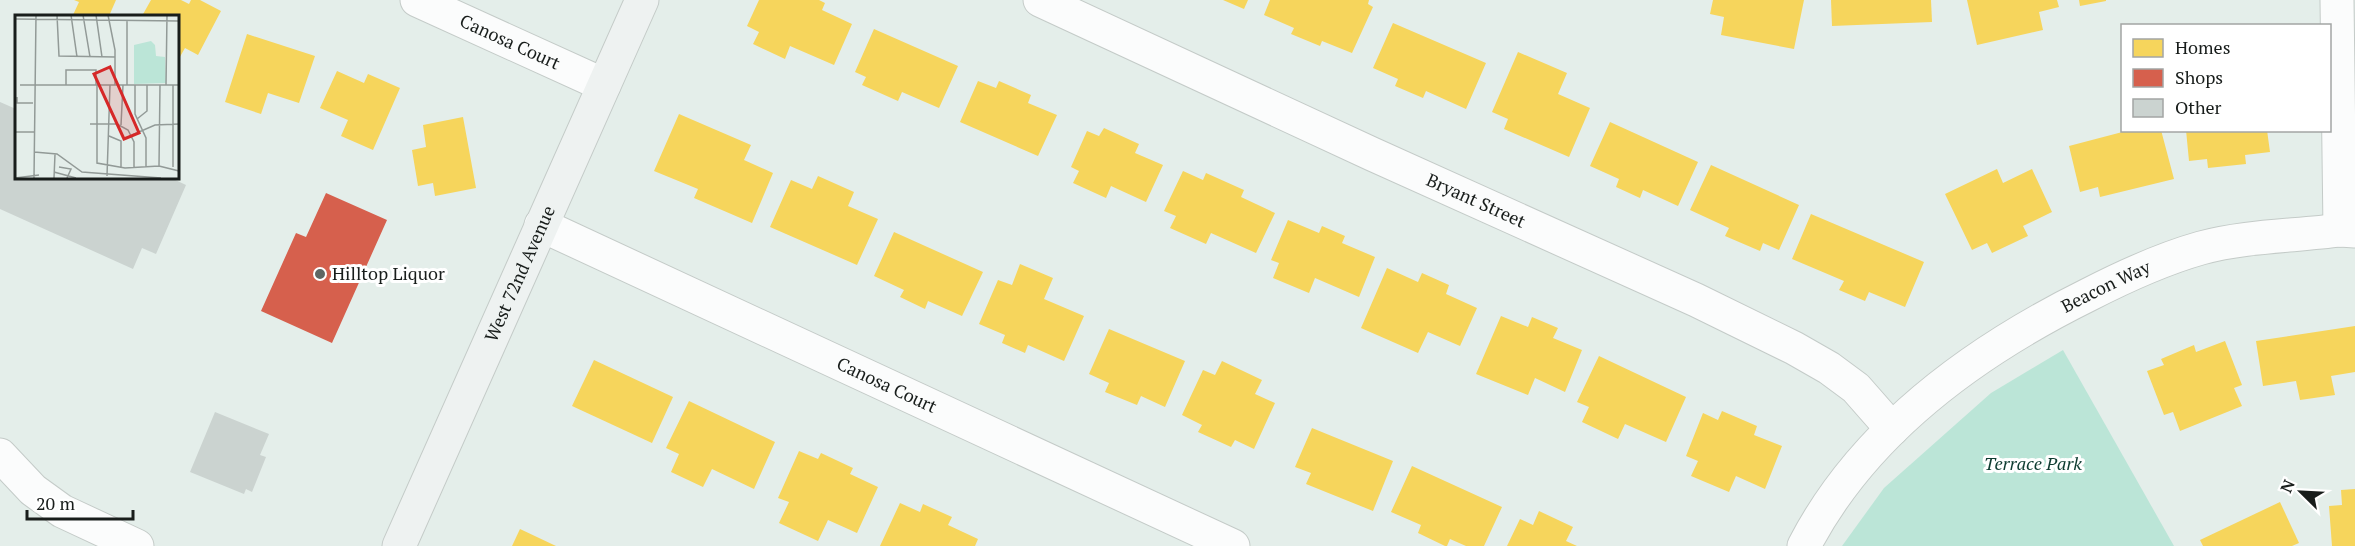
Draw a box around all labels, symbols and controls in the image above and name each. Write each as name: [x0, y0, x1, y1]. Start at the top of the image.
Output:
street label: Canosa Court: [456, 8, 565, 75]
inset map: [15, 15, 178, 178]
legend: [2121, 24, 2331, 132]
text: Homes: [2175, 35, 2230, 59]
text: Shops: [2175, 65, 2223, 89]
text: Other: [2175, 95, 2222, 119]
street label: Bryant Street: [1423, 167, 1530, 233]
street label: West 72nd Avenue: [479, 202, 560, 345]
street label: Beacon Way: [2057, 254, 2154, 318]
place label: Hilltop Liquor: [332, 261, 445, 285]
marker: Hilltop Liquor: [313, 267, 327, 281]
street label: Canosa Court: [833, 351, 941, 418]
park label: Terrace Park: [1984, 451, 2082, 475]
north arrow: [2271, 462, 2331, 522]
text: N: [2275, 476, 2300, 496]
scale bar: [27, 483, 134, 521]
text: 20 m: [36, 491, 76, 515]

